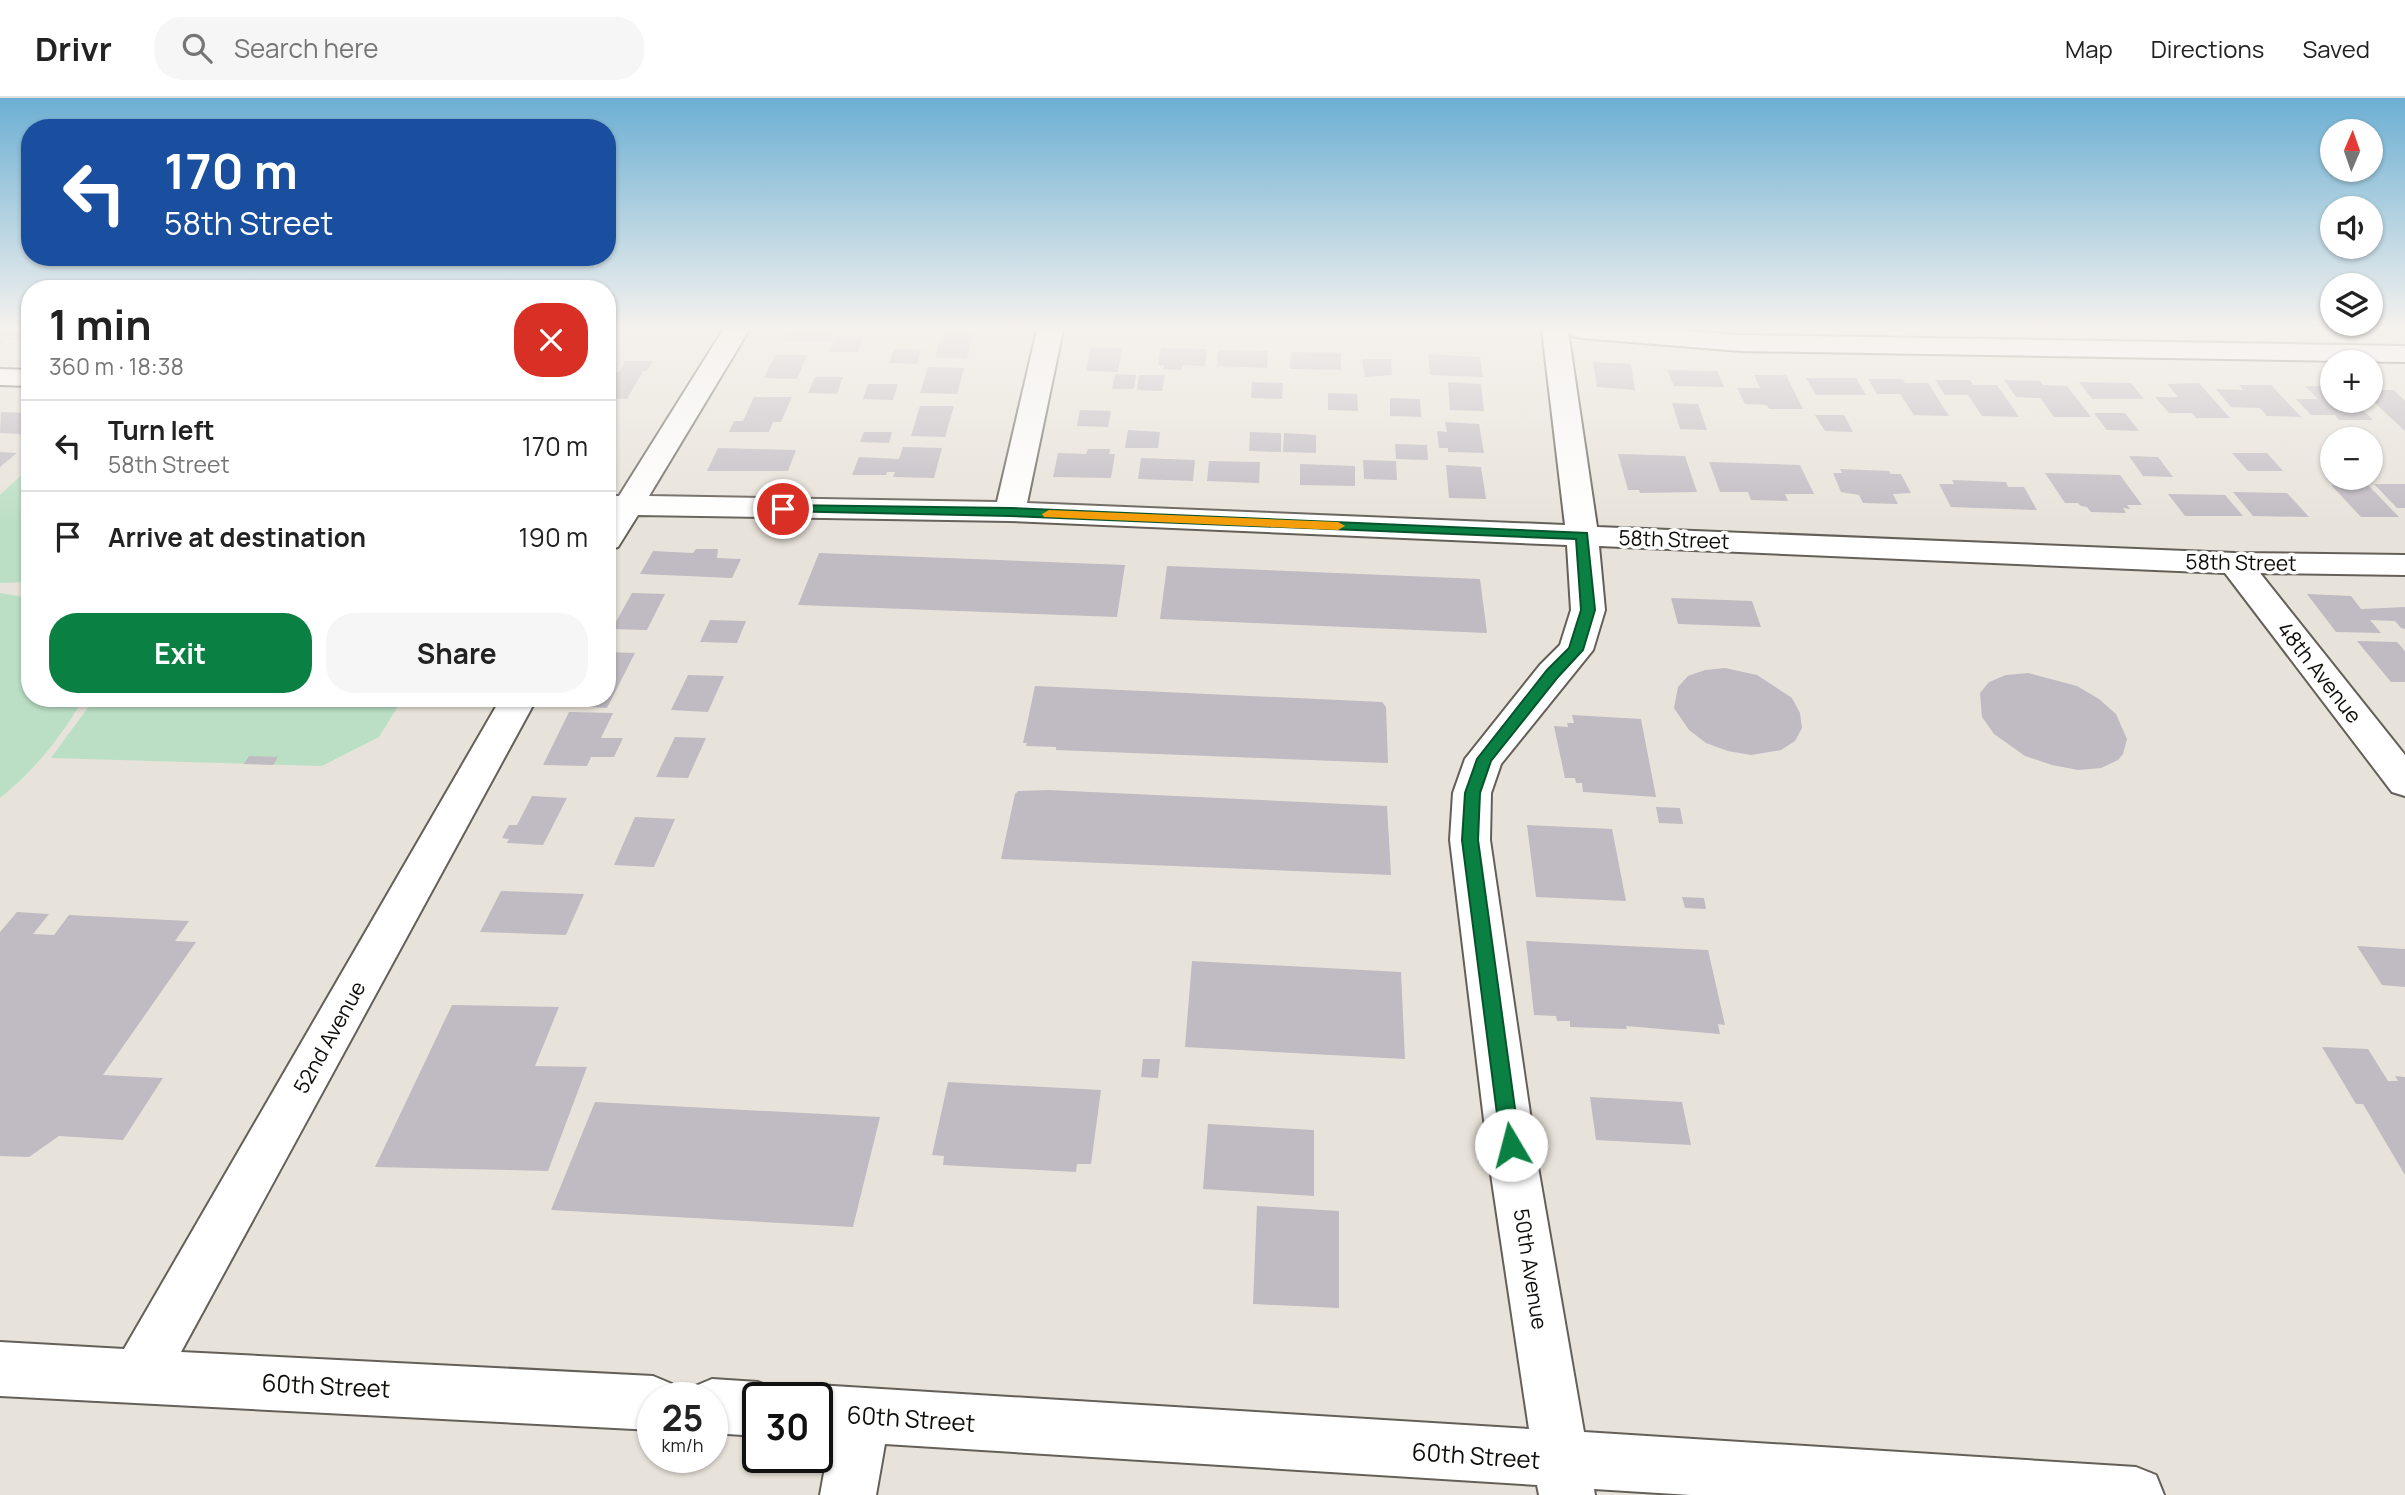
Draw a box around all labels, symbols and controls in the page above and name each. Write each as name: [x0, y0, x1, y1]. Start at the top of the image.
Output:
search box: [154, 17, 644, 80]
text: Drivr: [35, 26, 112, 71]
icon: search: [178, 29, 216, 67]
text: Search here: [234, 30, 378, 66]
text: Map: [2065, 32, 2113, 65]
text: Directions: [2151, 32, 2264, 65]
text: Saved: [2302, 32, 2370, 65]
north arrow: [2320, 119, 2384, 182]
map controls: [2320, 119, 2383, 490]
text: 170 m: [164, 137, 298, 204]
icon: left: [49, 147, 140, 238]
button: sound: [2320, 196, 2383, 259]
text: 58th Street: [164, 201, 333, 245]
button: layers: [2320, 273, 2383, 336]
text: 1 min: [49, 295, 152, 353]
button: close: [514, 303, 588, 377]
text: 360 m · 18:38: [49, 350, 184, 382]
button: +: [2320, 350, 2383, 413]
text: Turn left: [108, 412, 215, 448]
icon: left: [49, 427, 87, 465]
button: −: [2320, 427, 2383, 490]
text: 170 m: [522, 428, 588, 464]
text: 58th Street: [108, 448, 230, 480]
pin: [753, 479, 813, 539]
icon: arrive: [764, 490, 802, 528]
icon: arrive: [49, 518, 87, 556]
text: Arrive at destination: [108, 519, 366, 555]
text: 190 m: [519, 519, 588, 555]
street label: 58th Street: [1618, 523, 1730, 555]
street label: 58th Street: [2185, 547, 2297, 577]
button: Exit: [49, 613, 312, 693]
button: Share: [326, 613, 588, 693]
street label: 48th Avenue: [2272, 615, 2368, 729]
street label: 52nd Avenue: [287, 976, 371, 1098]
position arrow: [1474, 1108, 1548, 1182]
street label: 50th Avenue: [1508, 1207, 1554, 1331]
street label: 60th Street: [261, 1365, 391, 1405]
speed limit sign: 30: [742, 1382, 833, 1473]
text: 25: [662, 1394, 703, 1442]
street label: 60th Street: [846, 1397, 976, 1439]
text: km/h: [662, 1433, 703, 1457]
street label: 60th Street: [1411, 1434, 1541, 1476]

